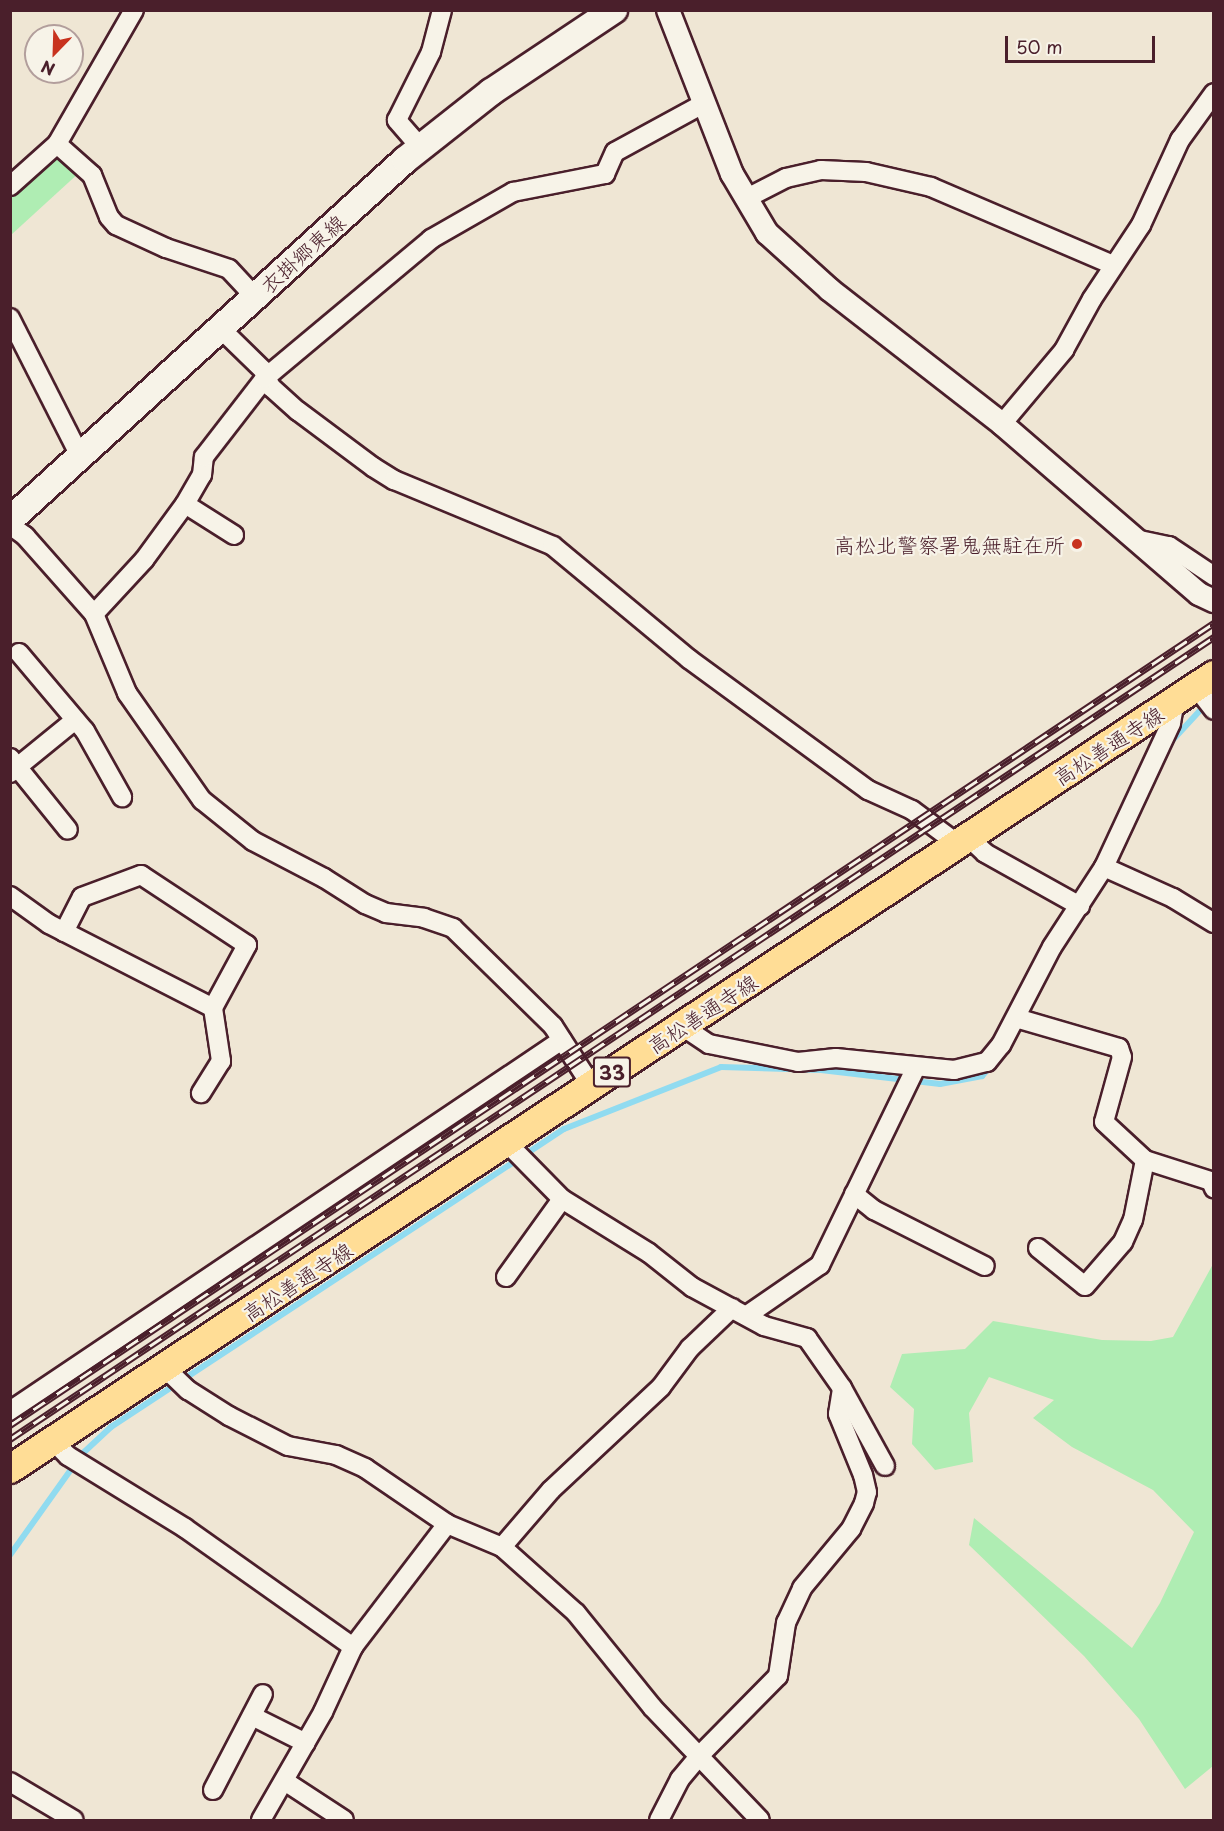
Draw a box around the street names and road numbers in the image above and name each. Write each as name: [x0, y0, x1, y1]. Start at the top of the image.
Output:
street label: 衣掛郷東線: [255, 209, 349, 297]
street label: 高松善通寺線: [1048, 700, 1168, 790]
street label: 高松善通寺線: [642, 968, 762, 1058]
road number: 33: [592, 1055, 632, 1089]
street label: 高松善通寺線: [237, 1236, 357, 1326]

